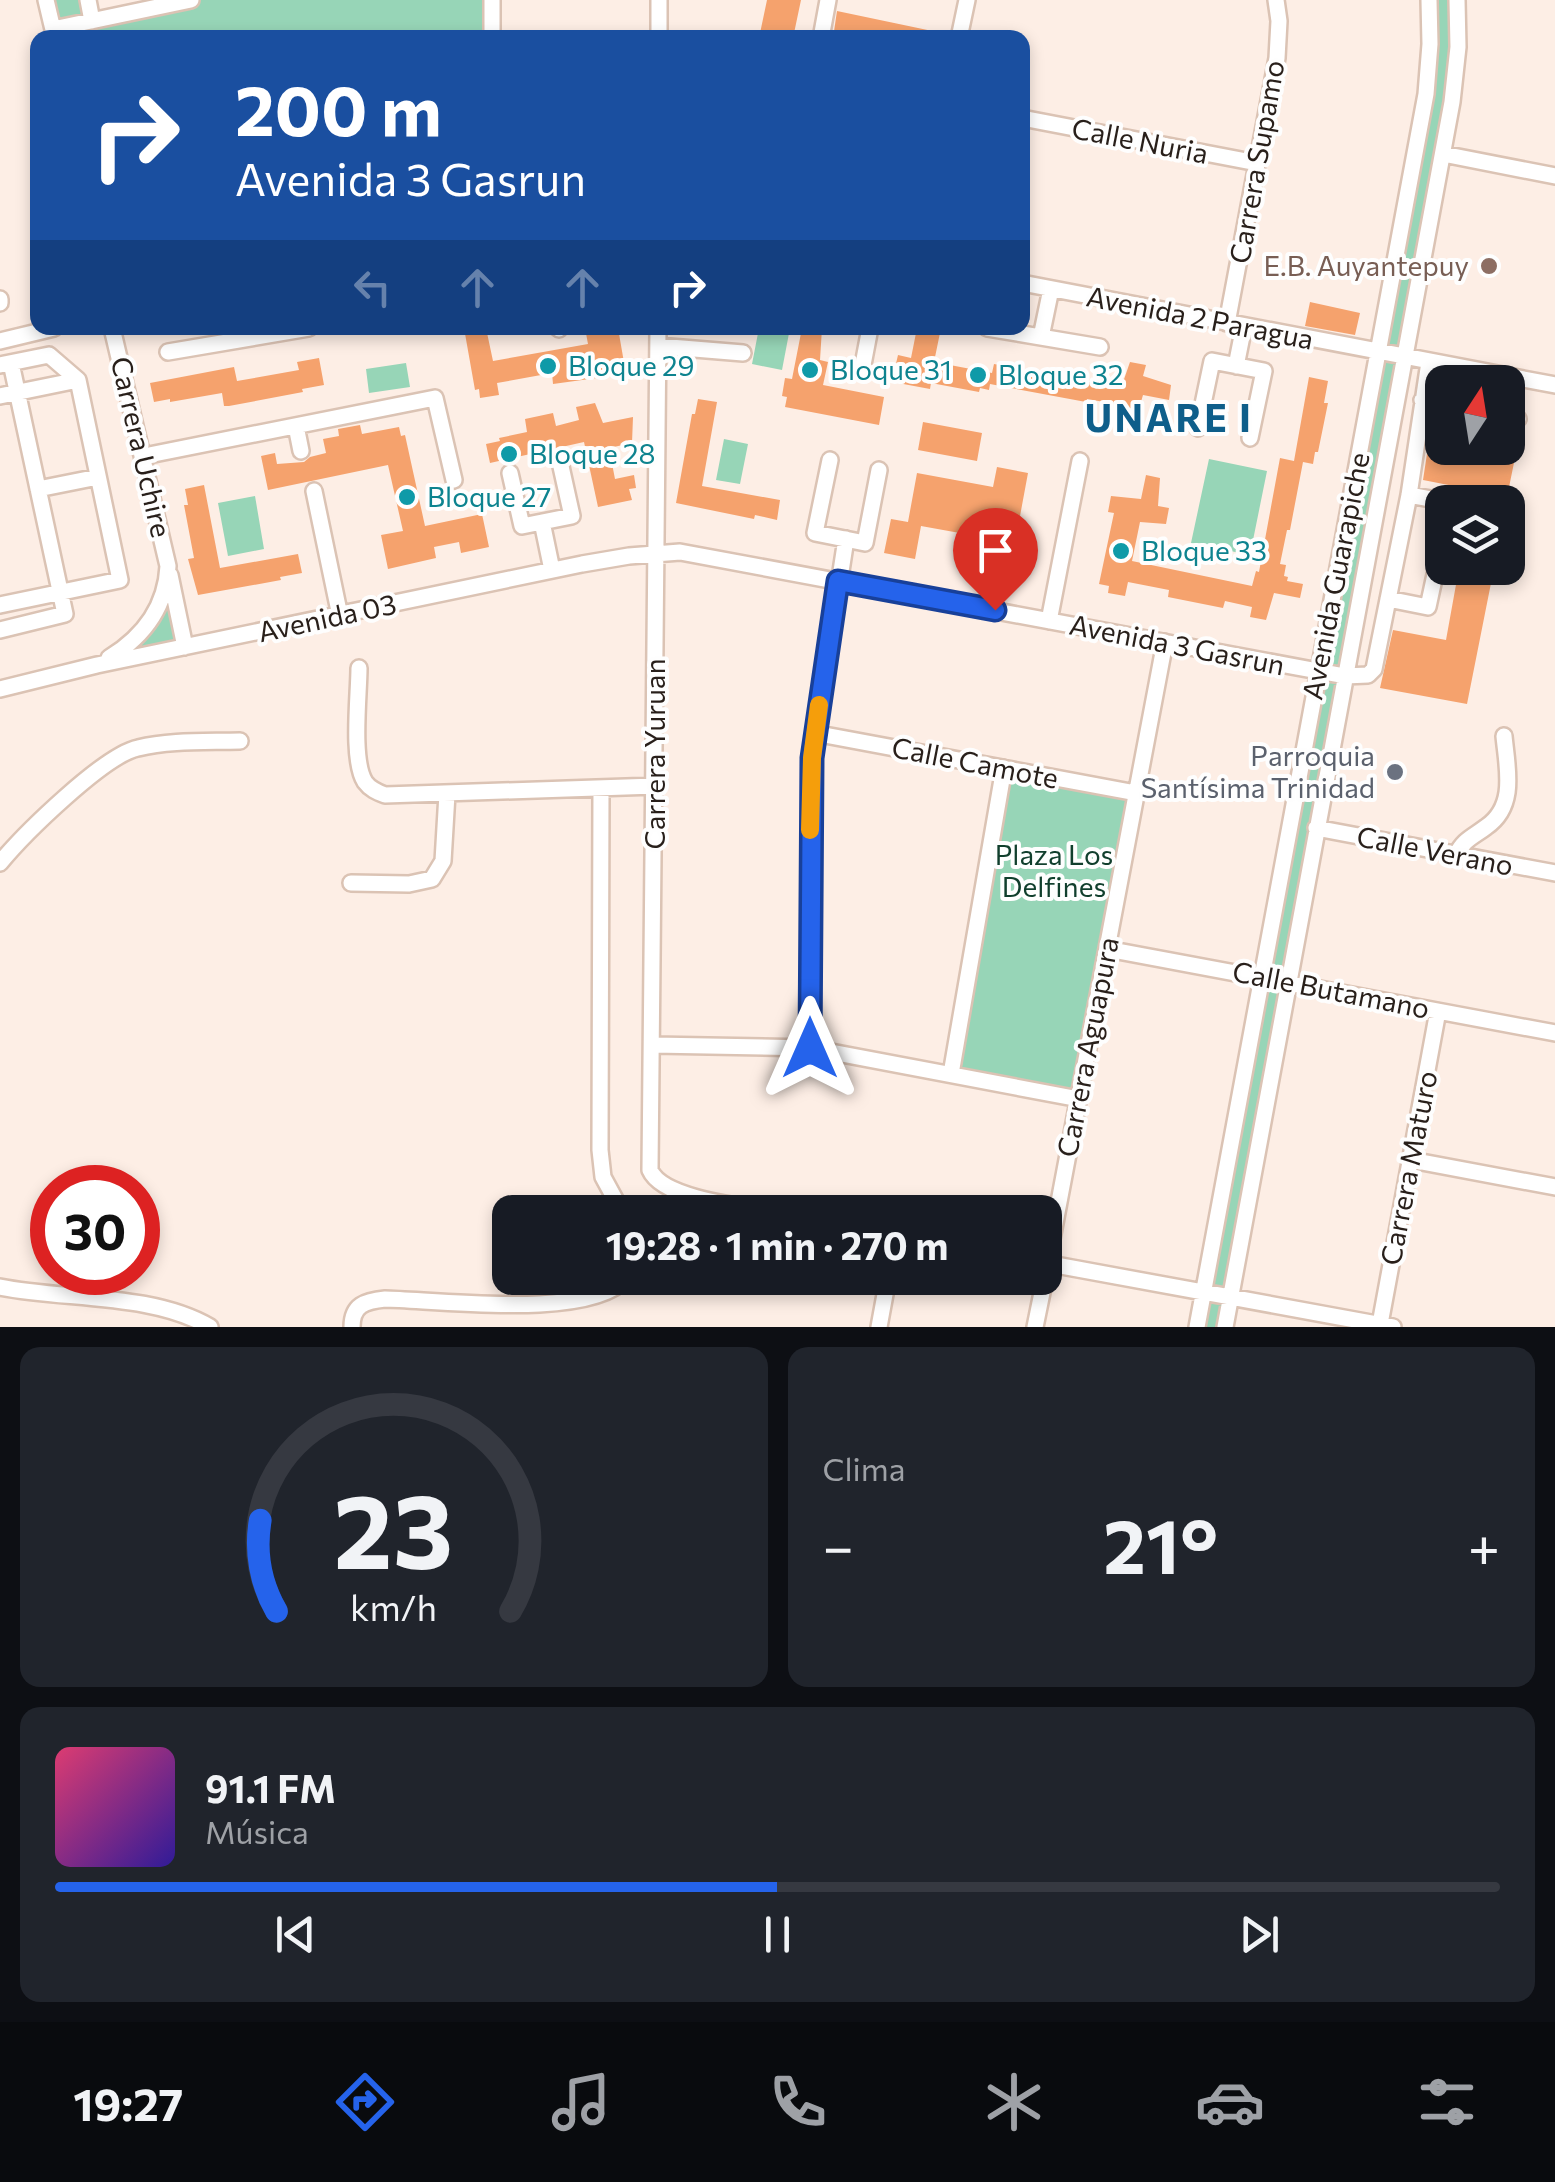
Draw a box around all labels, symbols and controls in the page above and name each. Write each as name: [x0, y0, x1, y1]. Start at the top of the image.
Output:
street label: Carrera Supamo: [1221, 58, 1291, 266]
text: 200 m: [235, 65, 442, 150]
icon: right: [70, 70, 200, 200]
street label: Calle Nuria: [1069, 110, 1211, 170]
text: Avenida 3 Gasrun: [235, 150, 586, 205]
place label: E.B. Auyantepuy: [1263, 248, 1469, 282]
marker: E.B. Auyantepuy: [1478, 255, 1500, 277]
icon: left: [345, 260, 400, 315]
icon: ahead: [450, 260, 505, 315]
icon: ahead: [555, 260, 610, 315]
icon: right: [660, 260, 715, 315]
street label: Avenida 2 Paragua: [1084, 278, 1317, 356]
place label: Bloque 29: [568, 348, 695, 382]
place label: Bloque 31: [830, 352, 952, 386]
street label: Carrera Uchire: [105, 353, 179, 540]
marker: Bloque 29: [537, 355, 559, 377]
place label: Bloque 32: [998, 357, 1123, 391]
marker: Bloque 31: [799, 359, 821, 381]
marker: Bloque 32: [967, 364, 989, 386]
north arrow: [1425, 365, 1525, 465]
map controls: [1425, 365, 1525, 585]
district label: UNARE I: [1084, 393, 1254, 440]
place label: Bloque 28: [529, 436, 656, 470]
marker: Bloque 28: [498, 443, 520, 465]
street label: Avenida Guarapiche: [1294, 449, 1376, 702]
place label: Bloque 27: [427, 479, 551, 513]
button: layers: [1425, 485, 1525, 585]
marker: Bloque 27: [396, 486, 418, 508]
pin: [953, 508, 1038, 611]
icon: arrive: [968, 523, 1023, 578]
place label: Bloque 33: [1141, 533, 1267, 567]
marker: Bloque 33: [1110, 540, 1132, 562]
street label: Avenida 03: [255, 586, 399, 648]
street label: Avenida 3 Gasrun: [1067, 606, 1288, 682]
street label: Carrera Yuruan: [637, 658, 671, 850]
street label: Calle Camote: [889, 729, 1061, 795]
place label: Parroquia Santísima Trinidad: [1141, 738, 1375, 804]
marker: Parroquia Santísima Trinidad: [1384, 761, 1406, 783]
street label: Calle Verano: [1354, 818, 1516, 882]
park label: Plaza Los Delfines: [995, 837, 1113, 903]
street label: Carrera Aguapura: [1049, 934, 1125, 1160]
street label: Calle Butamano: [1230, 953, 1433, 1025]
position arrow: [758, 996, 862, 1100]
street label: Carrera Maturo: [1373, 1068, 1444, 1268]
speed limit sign: 30: [30, 1165, 160, 1295]
text: 19:28 · 1 min · 270 m: [606, 1221, 948, 1268]
text: Clima: [823, 1448, 905, 1488]
text: 23: [334, 1463, 454, 1590]
text: 21°: [1103, 1498, 1218, 1589]
text: −: [823, 1511, 854, 1578]
text: +: [1468, 1511, 1500, 1578]
text: km/h: [350, 1585, 437, 1628]
text: 91.1 FM: [205, 1764, 336, 1811]
text: Música: [205, 1811, 309, 1851]
icon: previous: [268, 1907, 323, 1962]
icon: pause: [750, 1907, 805, 1962]
icon: next: [1232, 1907, 1287, 1962]
icon: directions: [330, 2067, 400, 2137]
icon: music: [546, 2067, 616, 2137]
icon: phone: [763, 2067, 833, 2137]
icon: climate: [979, 2067, 1049, 2137]
icon: car: [1195, 2067, 1265, 2137]
icon: filters: [1412, 2067, 1482, 2137]
text: 19:27: [73, 2075, 183, 2130]

